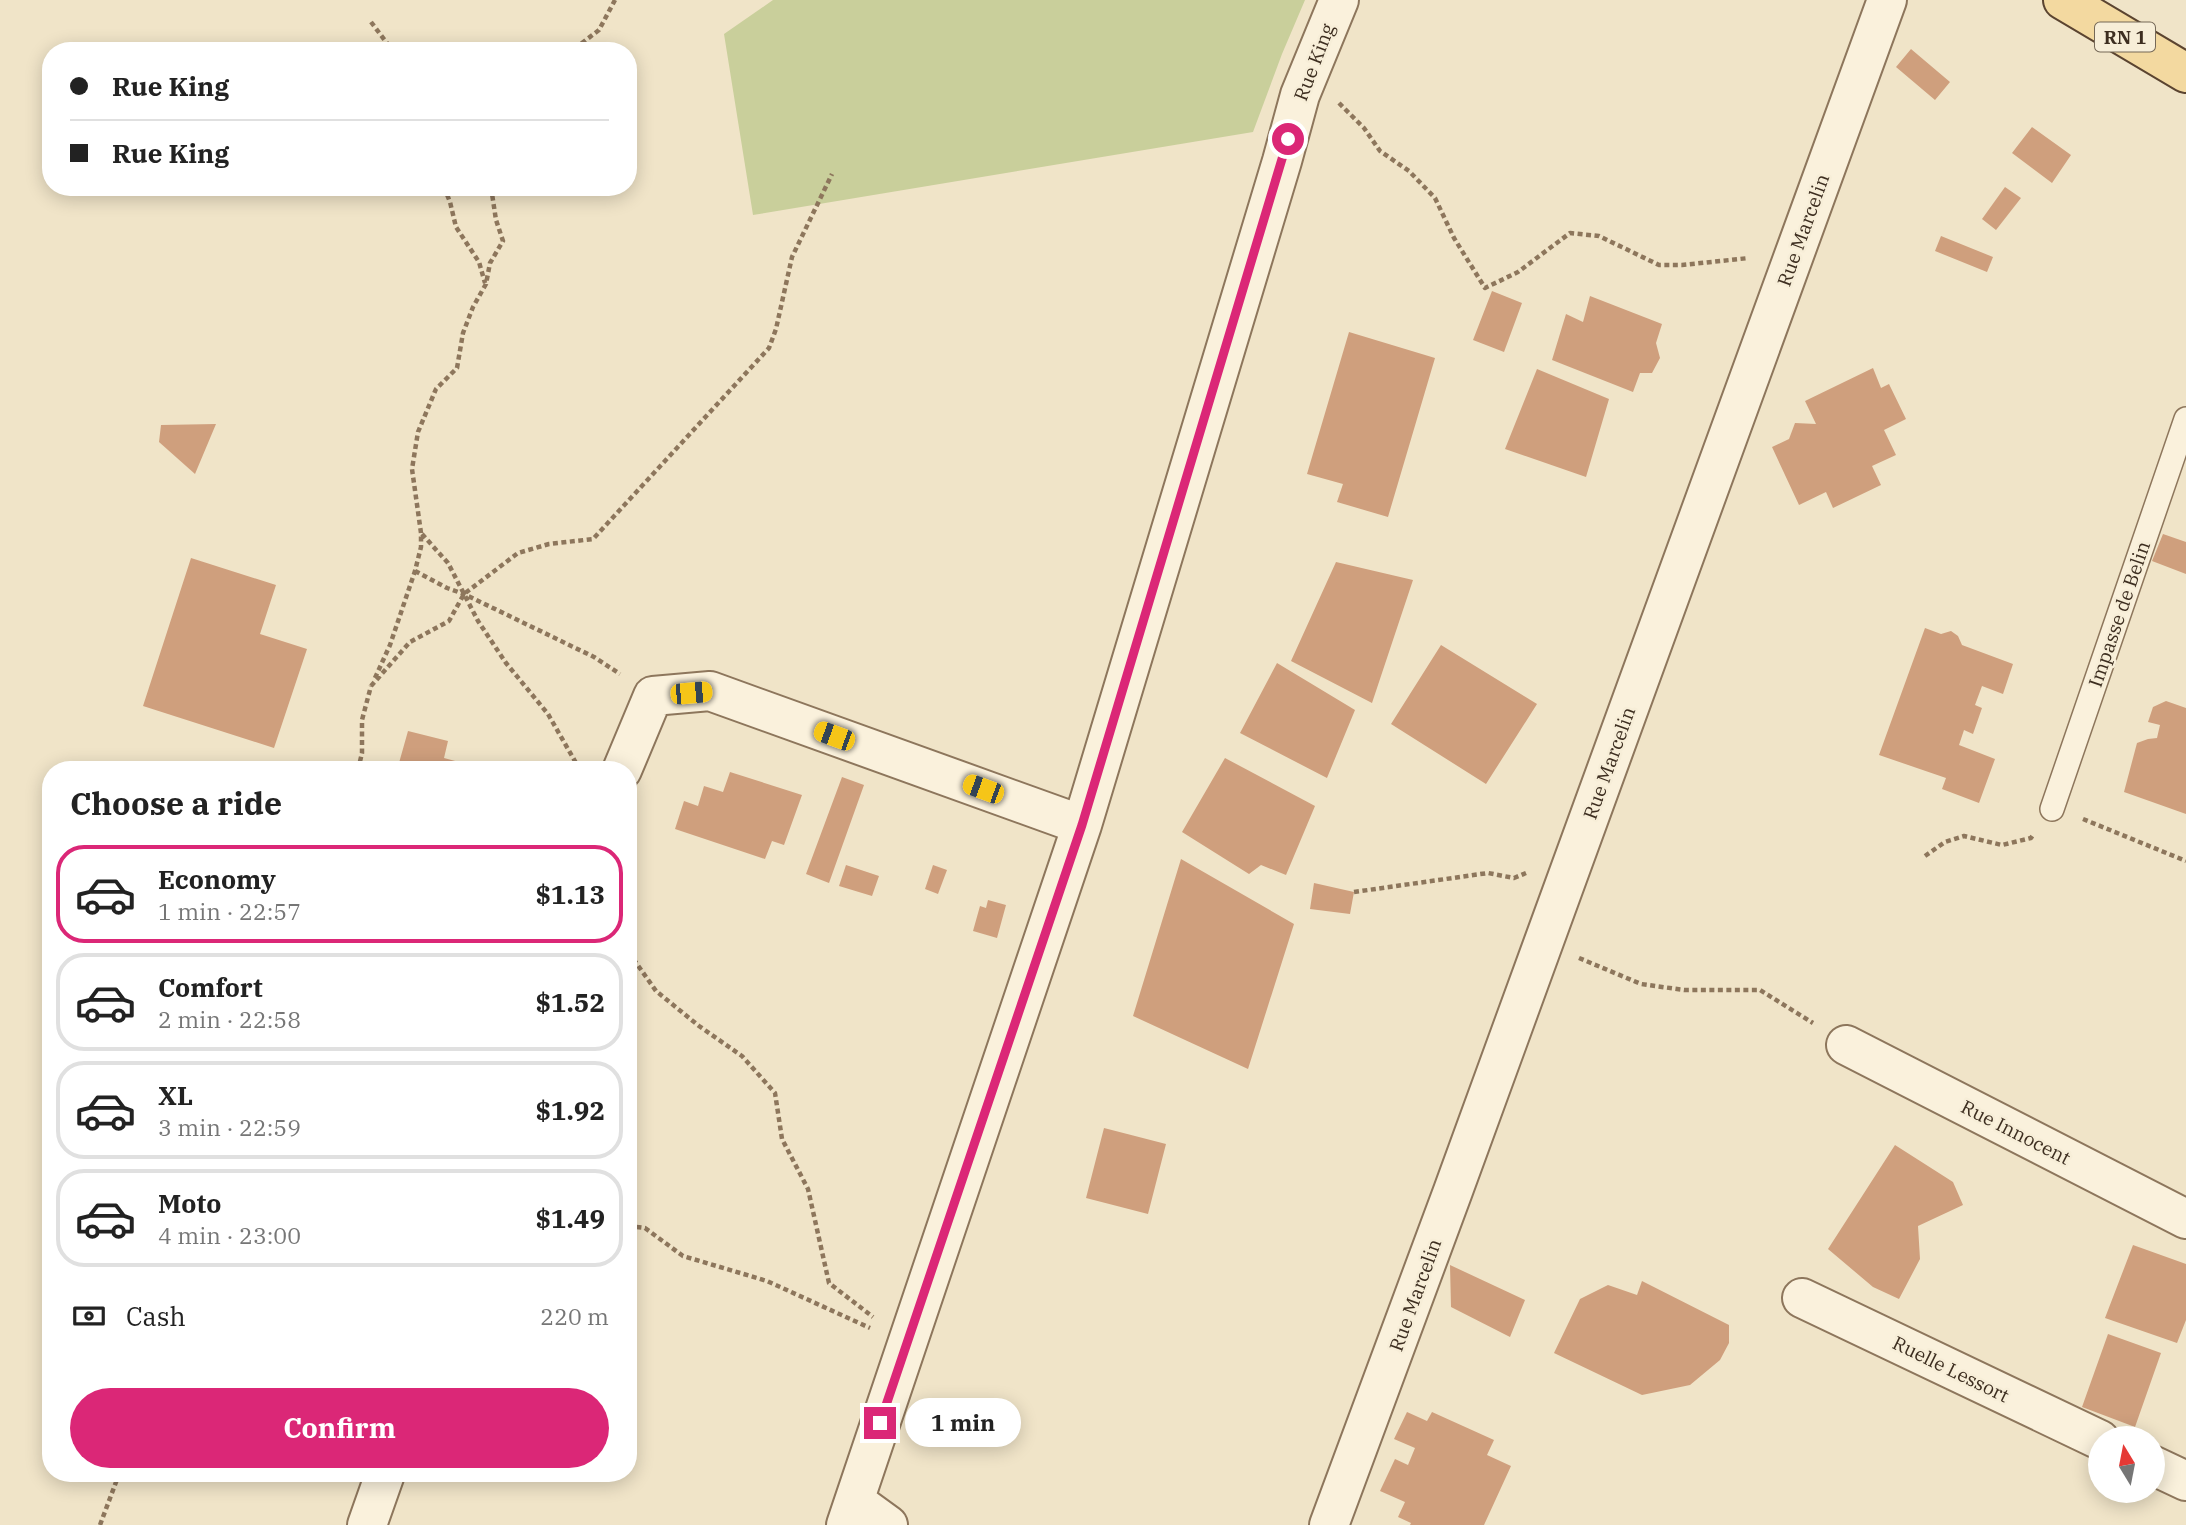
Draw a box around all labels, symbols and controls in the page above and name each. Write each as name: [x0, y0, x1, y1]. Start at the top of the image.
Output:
street label: Rue King: [1288, 19, 1340, 104]
road number: RN 1: [2095, 22, 2155, 52]
text: Rue King: [112, 69, 229, 103]
route start: [1272, 123, 1304, 155]
text: Rue King: [112, 136, 229, 170]
street label: Rue Marcelin: [1772, 170, 1834, 290]
street label: Impasse de Belin: [2083, 538, 2155, 690]
car: [670, 681, 713, 705]
street label: Rue Marcelin: [1578, 703, 1640, 823]
car: [811, 719, 858, 753]
car: [960, 772, 1007, 806]
text: Choose a ride: [70, 782, 282, 824]
text: Economy: [158, 862, 276, 896]
icon: car: [74, 863, 137, 926]
text: $1.13: [535, 877, 605, 911]
text: 1 min · 22:57: [158, 896, 301, 926]
text: Comfort: [158, 970, 263, 1004]
icon: car: [74, 971, 137, 1034]
text: $1.52: [535, 985, 605, 1019]
text: 2 min · 22:58: [158, 1004, 301, 1034]
text: XL: [158, 1078, 193, 1112]
icon: car: [74, 1079, 137, 1142]
text: $1.92: [535, 1093, 605, 1127]
street label: Rue Innocent: [1957, 1094, 2075, 1170]
text: 3 min · 22:59: [158, 1112, 301, 1142]
text: Moto: [158, 1186, 221, 1220]
icon: car: [74, 1187, 137, 1250]
text: $1.49: [535, 1201, 605, 1235]
text: 4 min · 23:00: [158, 1220, 301, 1250]
street label: Rue Marcelin: [1384, 1235, 1446, 1355]
icon: cash: [70, 1297, 108, 1335]
text: Cash: [126, 1299, 186, 1333]
text: 220 m: [540, 1301, 609, 1331]
street label: Ruelle Lessort: [1889, 1330, 2013, 1408]
button: Confirm: [70, 1388, 609, 1468]
callout: 1 min: [904, 1398, 1020, 1448]
route end: [864, 1407, 896, 1439]
text: 1 min: [931, 1407, 995, 1437]
north arrow: [2088, 1426, 2165, 1503]
map controls: [2088, 1426, 2165, 1503]

